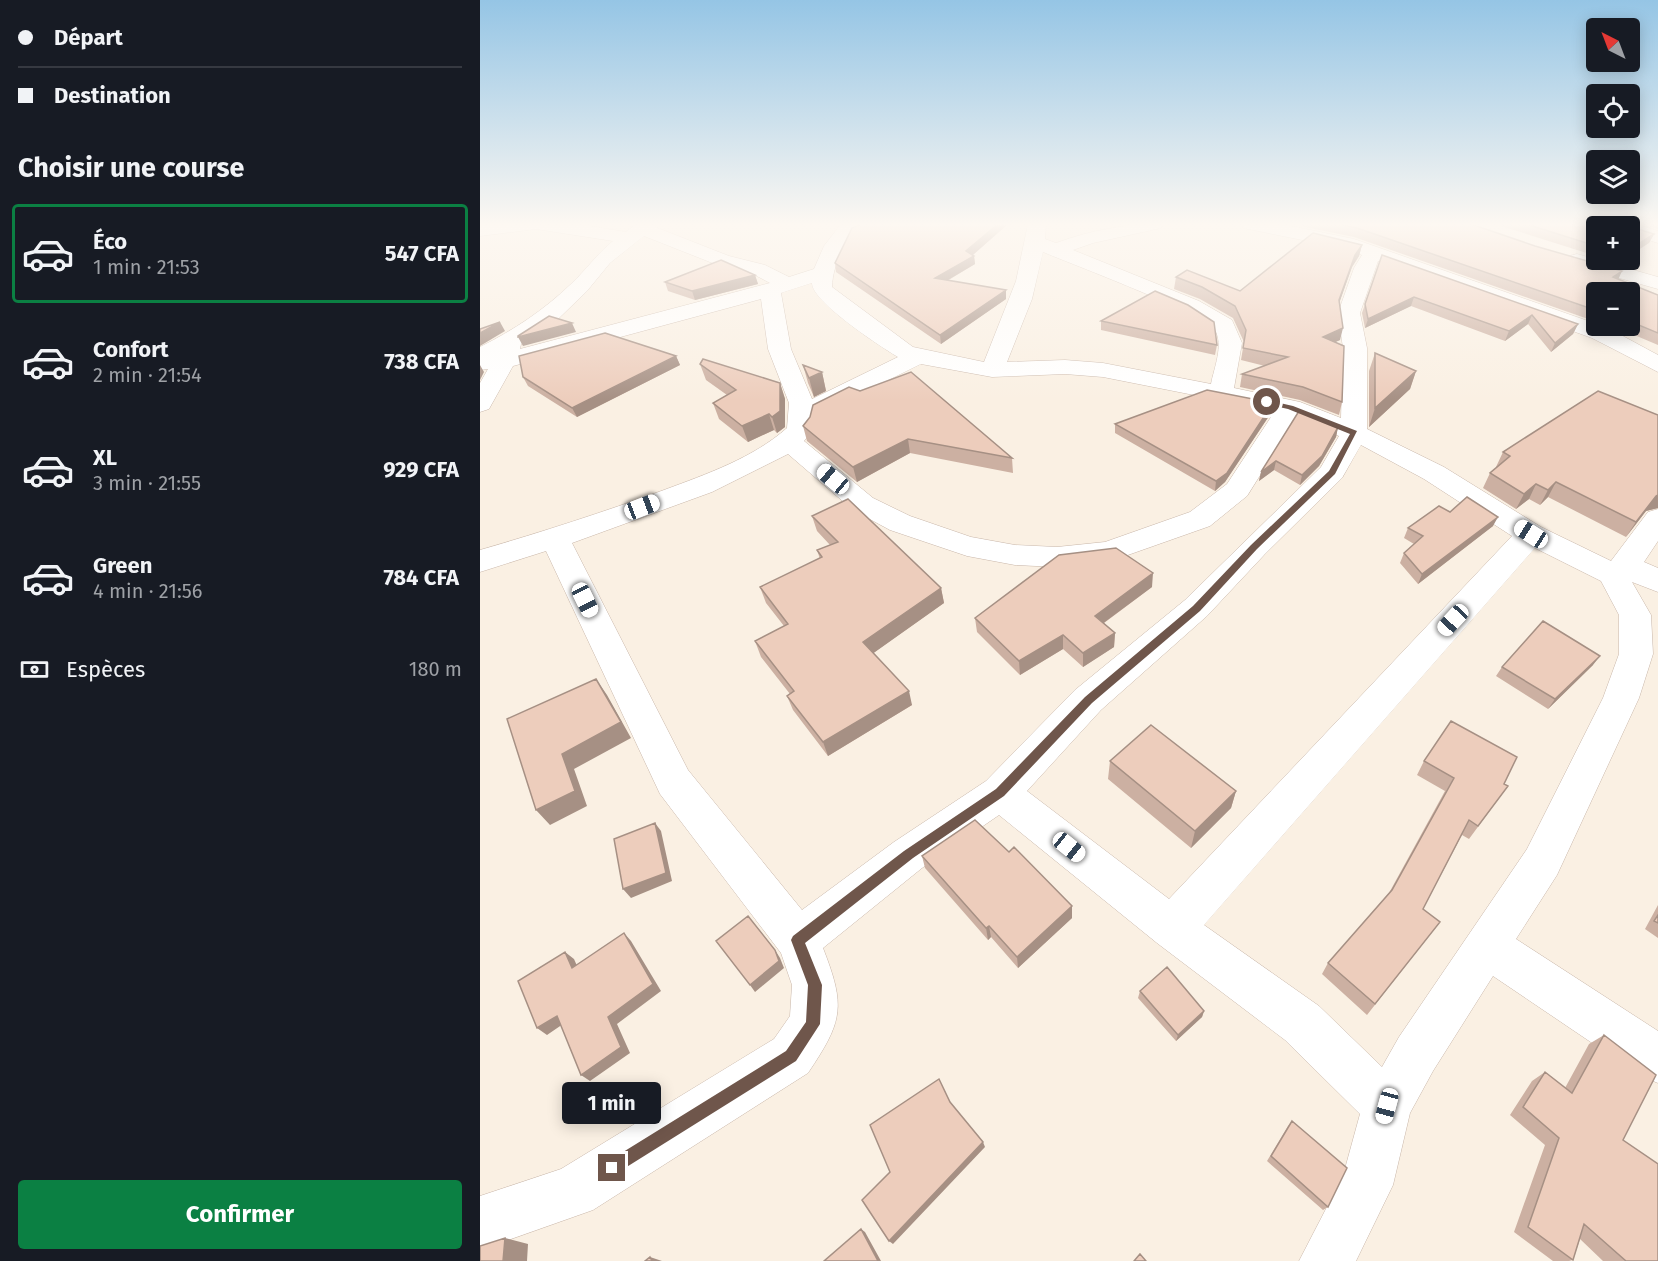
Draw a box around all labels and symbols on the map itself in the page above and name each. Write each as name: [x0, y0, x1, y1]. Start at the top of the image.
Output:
north arrow: [1586, 18, 1640, 72]
route start: [1253, 388, 1280, 415]
car: [813, 461, 853, 497]
car: [622, 492, 662, 522]
car: [1511, 517, 1551, 551]
car: [569, 580, 601, 620]
car: [1434, 601, 1472, 639]
car: [1049, 829, 1089, 865]
callout: 1 min: [562, 1081, 662, 1123]
car: [1374, 1086, 1400, 1126]
route end: [598, 1154, 625, 1181]

